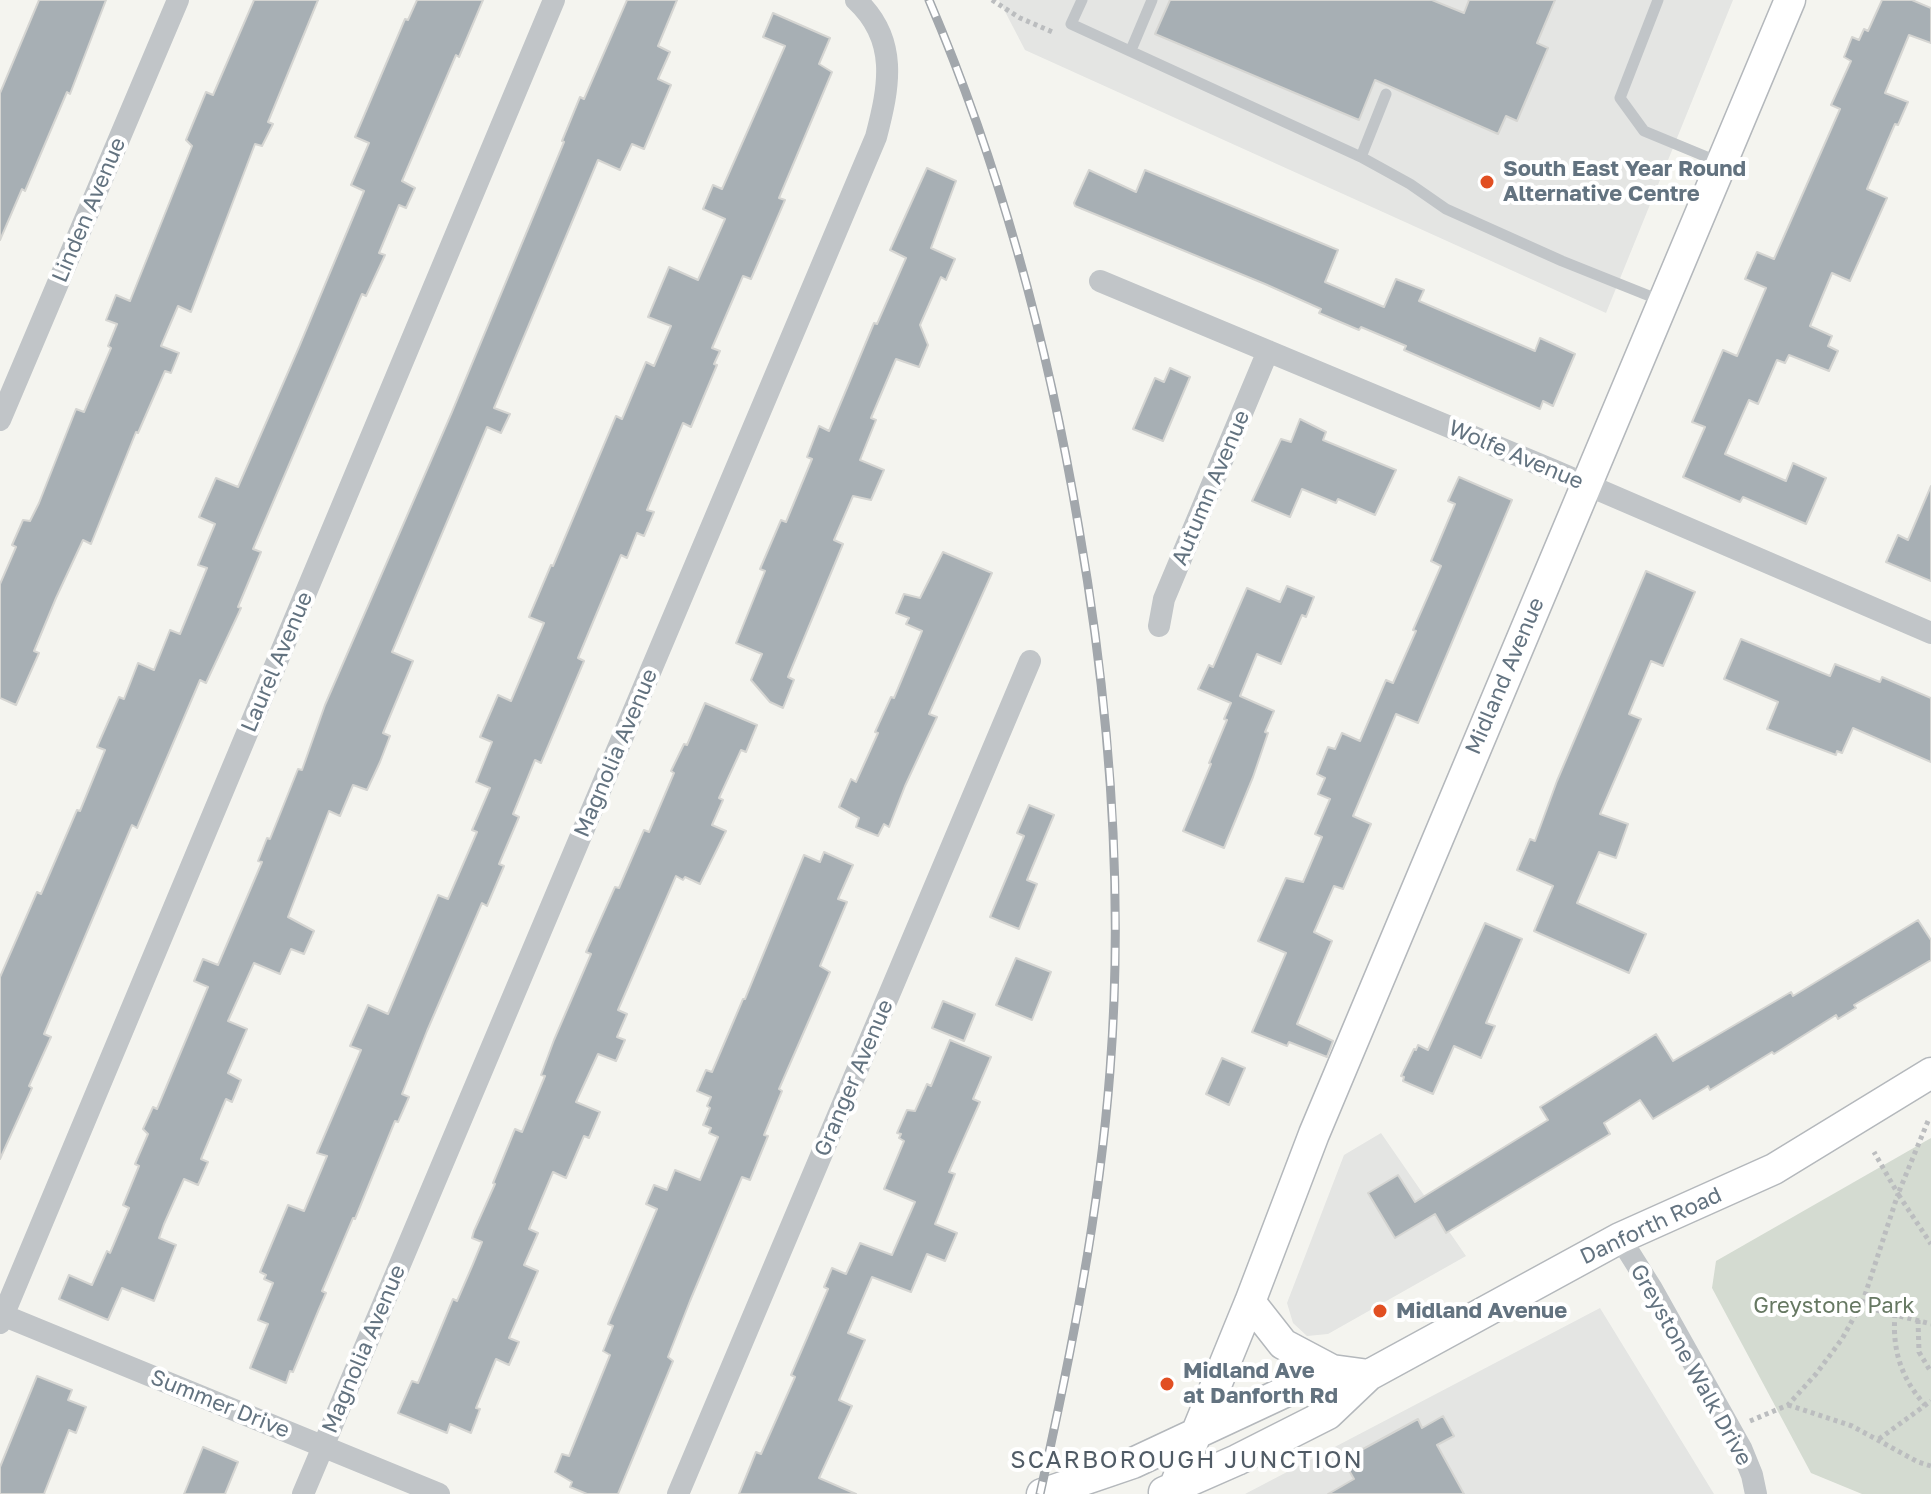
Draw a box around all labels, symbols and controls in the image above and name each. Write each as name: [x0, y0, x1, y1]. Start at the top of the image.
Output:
street label: Linden Avenue: [47, 134, 131, 286]
place label: South East Year Round Alternative Centre: [1503, 156, 1746, 208]
marker: South East Year Round Alternative Centre: [1478, 173, 1496, 191]
street label: Autumn Avenue: [1166, 406, 1256, 570]
street label: Wolfe Avenue: [1445, 415, 1587, 495]
street label: Laurel Avenue: [236, 588, 318, 736]
street label: Midland Avenue: [1460, 594, 1550, 758]
street label: Magnolia Avenue: [569, 665, 663, 841]
street label: Granger Avenue: [809, 996, 899, 1160]
street label: Danforth Road: [1576, 1182, 1726, 1270]
street label: Greystone Walk Drive: [1625, 1260, 1757, 1470]
street label: Magnolia Avenue: [317, 1261, 411, 1437]
park label: Greystone Park: [1753, 1293, 1915, 1319]
place label: Midland Avenue: [1396, 1298, 1567, 1324]
marker: Midland Avenue: [1371, 1302, 1389, 1320]
place label: Midland Ave at Danforth Rd: [1183, 1358, 1338, 1410]
street label: Summer Drive: [147, 1364, 293, 1444]
marker: Midland Ave at Danforth Rd: [1158, 1375, 1176, 1393]
district label: SCARBOROUGH JUNCTION: [1010, 1446, 1364, 1474]

